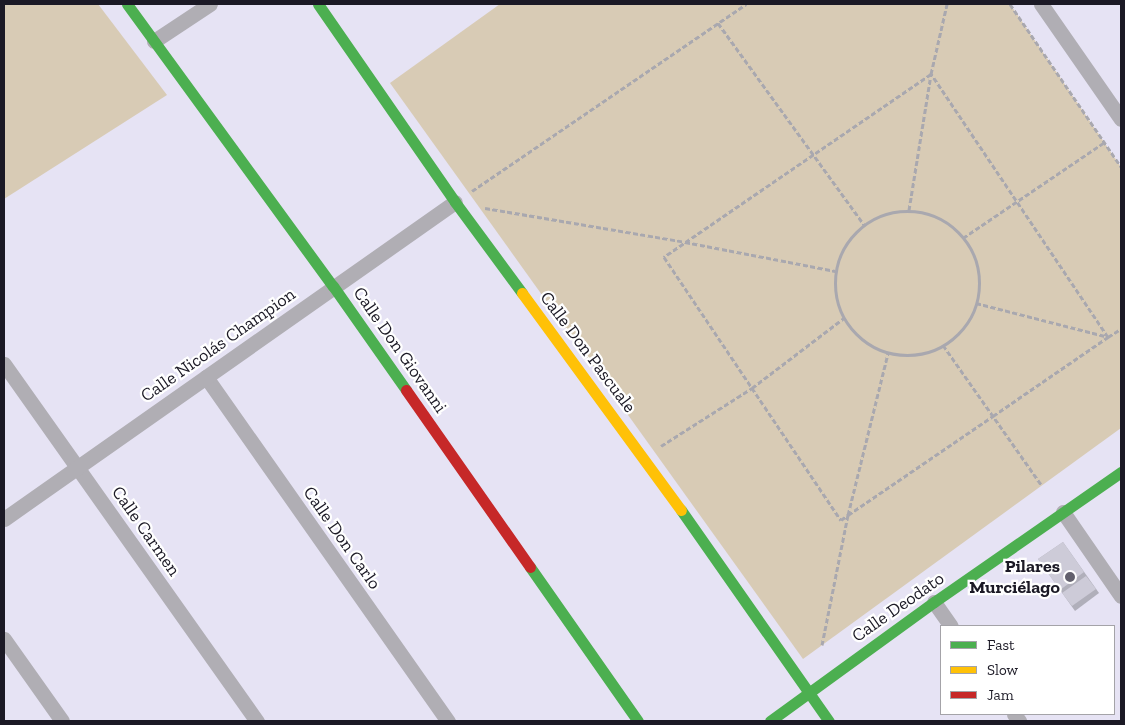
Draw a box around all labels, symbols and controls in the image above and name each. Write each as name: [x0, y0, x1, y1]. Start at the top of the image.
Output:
street label: Calle Nicolás Champion: [136, 283, 300, 407]
street label: Calle Don Giovanni: [349, 283, 451, 417]
street label: Calle Don Pascuale: [535, 287, 641, 417]
street label: Calle Carmen: [107, 482, 185, 580]
street label: Calle Don Carlo: [299, 482, 385, 594]
place label: Pilares Murciélago: [969, 556, 1060, 598]
street label: Calle Deodato: [848, 567, 948, 647]
marker: Pilares Murciélago: [1064, 571, 1076, 583]
legend: [940, 625, 1115, 715]
text: Fast: [987, 636, 1015, 654]
text: Slow: [987, 661, 1018, 679]
text: Jam: [987, 686, 1014, 704]

